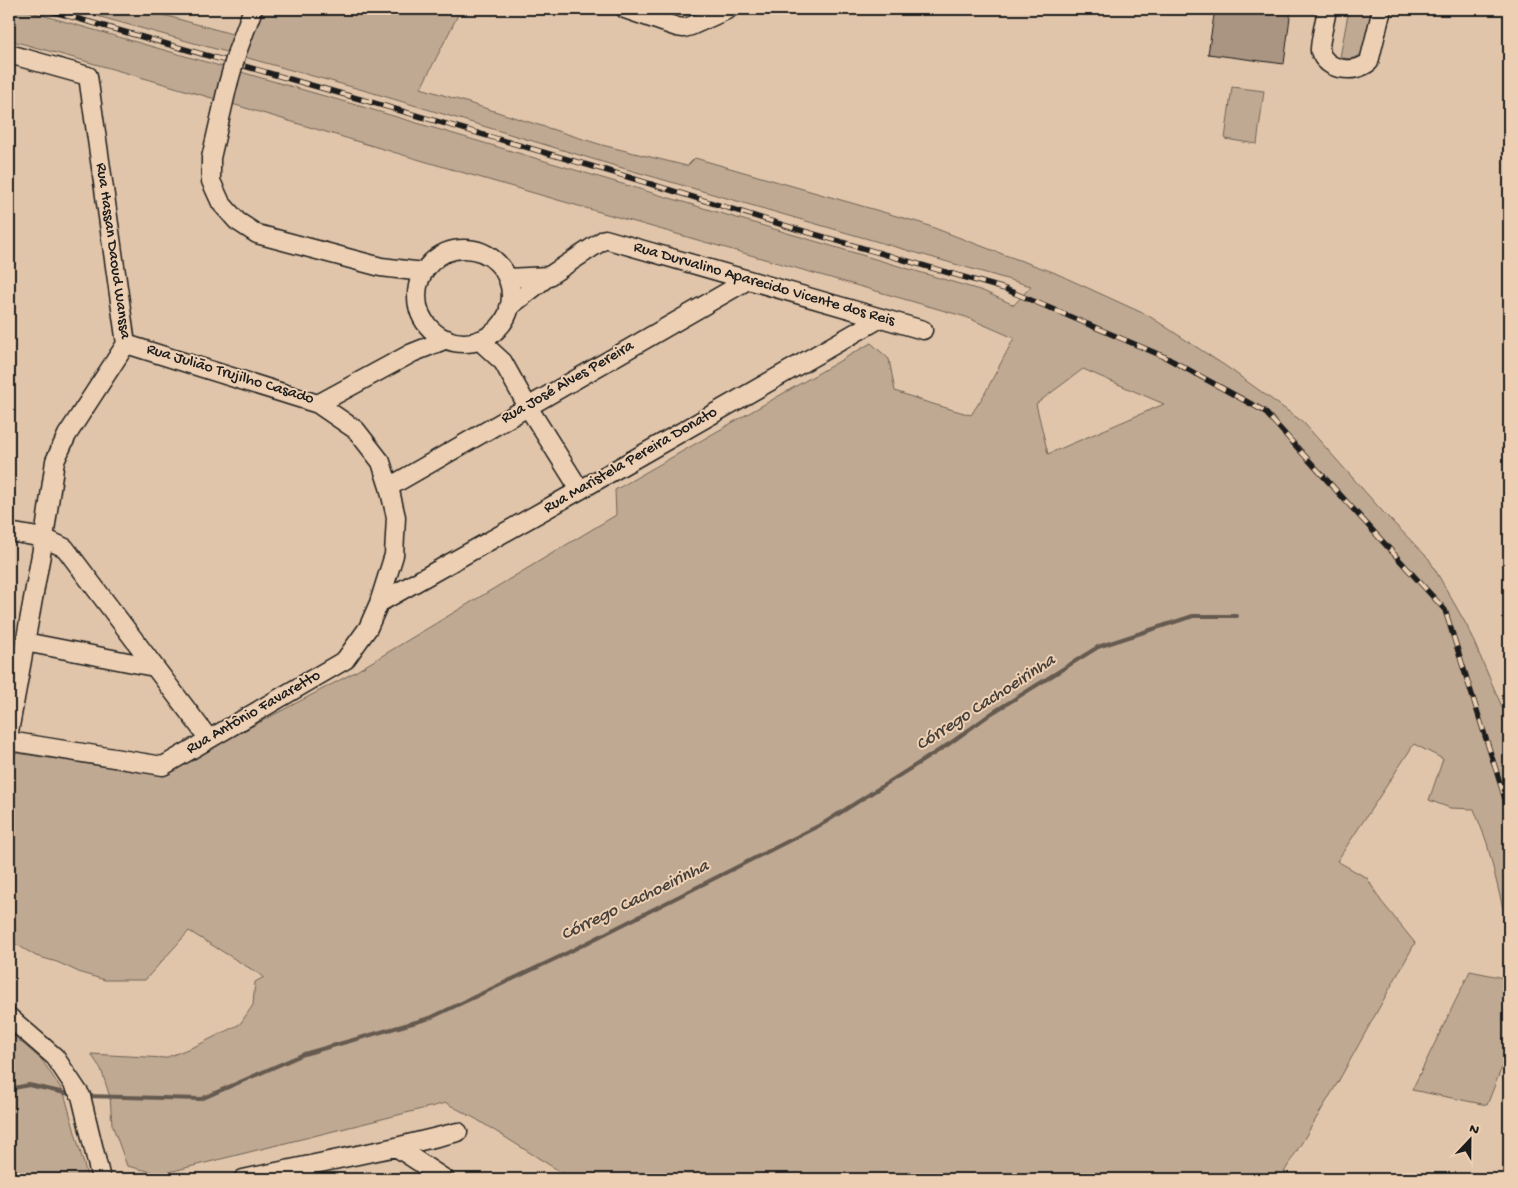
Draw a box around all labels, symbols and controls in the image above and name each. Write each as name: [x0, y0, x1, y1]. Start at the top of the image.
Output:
street label: Rua Hassan Daoud Wanssa: [90, 162, 134, 341]
street label: Rua Durvalino Aparecido Vicente dos Reis: [631, 239, 898, 332]
street label: Rua José Alves Pereira: [498, 337, 639, 429]
street label: Rua Julião Trujilho Casado: [144, 340, 316, 410]
street label: Rua Maristela Pereira Donato: [541, 403, 721, 519]
water label: Córrego Cachoeirinha: [913, 650, 1060, 756]
street label: Rua Antônio Favaretto: [183, 667, 325, 759]
water label: Córrego Cachoeirinha: [558, 856, 713, 946]
north arrow: [1446, 1116, 1496, 1166]
text: N: [1467, 1121, 1481, 1140]

